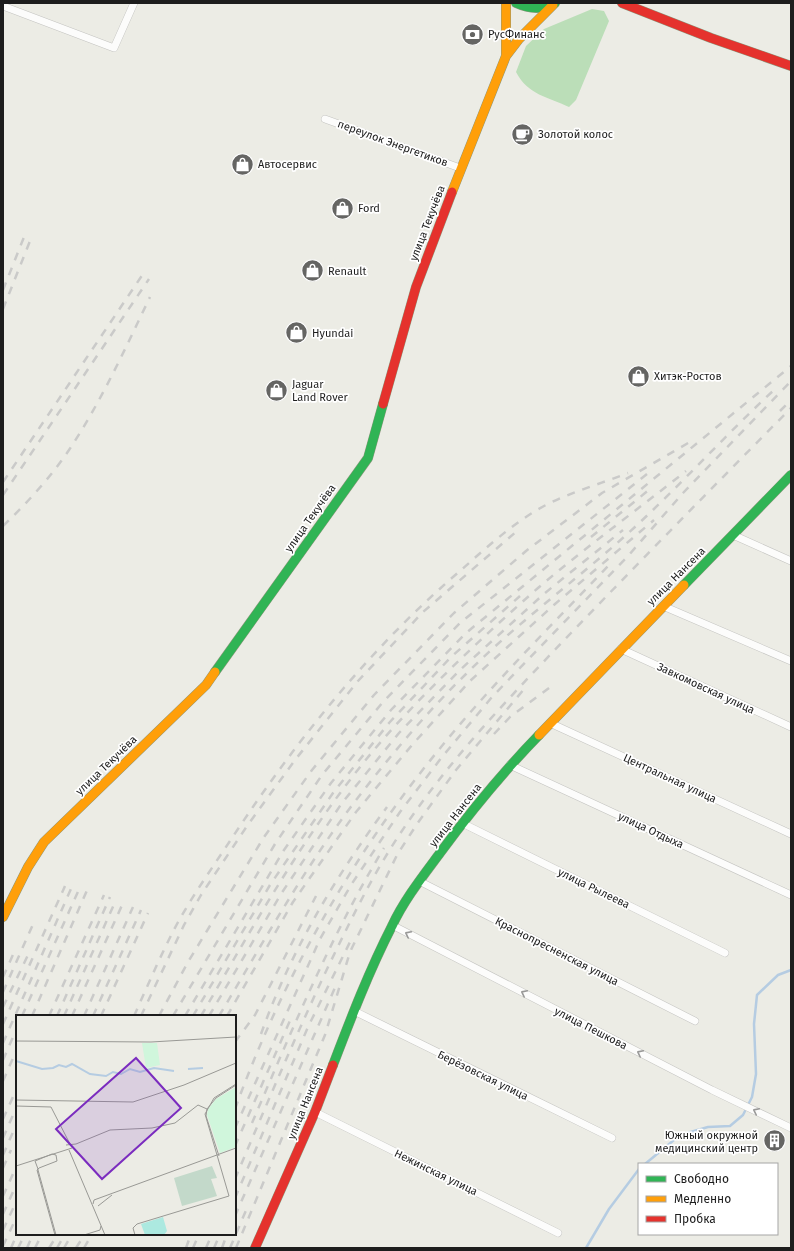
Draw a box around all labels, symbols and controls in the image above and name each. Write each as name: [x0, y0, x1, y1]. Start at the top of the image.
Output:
bank icon: РусФинанс: [460, 21, 486, 47]
place label: РусФинанс: [488, 28, 545, 41]
street label: переулок Энергетиков: [336, 117, 450, 170]
cafe icon: Золотой колос: [509, 121, 535, 147]
place label: Золотой колос: [538, 128, 613, 141]
shop icon: Автосервис: [229, 151, 255, 177]
place label: Автосервис: [258, 158, 317, 171]
street label: улица Текучёва: [407, 184, 448, 263]
shop icon: Ford: [330, 195, 356, 221]
place label: Ford: [358, 202, 380, 215]
shop icon: Renault: [300, 258, 326, 284]
place label: Renault: [328, 265, 367, 278]
shop icon: Hyundai: [283, 320, 309, 346]
place label: Hyundai: [312, 327, 353, 340]
shop icon: Хитэк-Ростов: [626, 363, 652, 389]
place label: Хитэк-Ростов: [654, 370, 722, 383]
shop icon: Jaguar Land Rover: [264, 377, 290, 403]
place label: Jaguar Land Rover: [292, 378, 349, 404]
street label: улица Текучёва: [282, 482, 339, 555]
street label: улица Нансена: [645, 544, 708, 608]
street label: Завкомовская улица: [655, 660, 757, 717]
street label: улица Текучёва: [73, 733, 140, 798]
street label: Центральная улица: [621, 751, 718, 806]
street label: улица Нансена: [427, 781, 484, 850]
street label: улица Отдыха: [616, 810, 686, 851]
street label: улица Рылеева: [556, 865, 632, 911]
street label: Краснопресненская улица: [493, 915, 621, 988]
one-way arrow: [405, 931, 413, 938]
one-way arrow: [521, 990, 528, 998]
street label: улица Пешкова: [552, 1005, 629, 1052]
inset map: [16, 1015, 236, 1235]
street label: Берёзовская улица: [435, 1048, 530, 1103]
one-way arrow: [636, 1050, 644, 1057]
street label: улица Нансена: [285, 1065, 326, 1141]
one-way arrow: [753, 1108, 760, 1116]
building icon: Южный окружной медицинский центр: [761, 1128, 787, 1154]
place label: Южный окружной медицинский центр: [655, 1129, 758, 1155]
street label: Нежинская улица: [392, 1147, 479, 1198]
legend: [638, 1163, 778, 1235]
text: Свободно: [674, 1172, 729, 1186]
text: Медленно: [674, 1192, 731, 1206]
text: Пробка: [674, 1212, 716, 1226]

